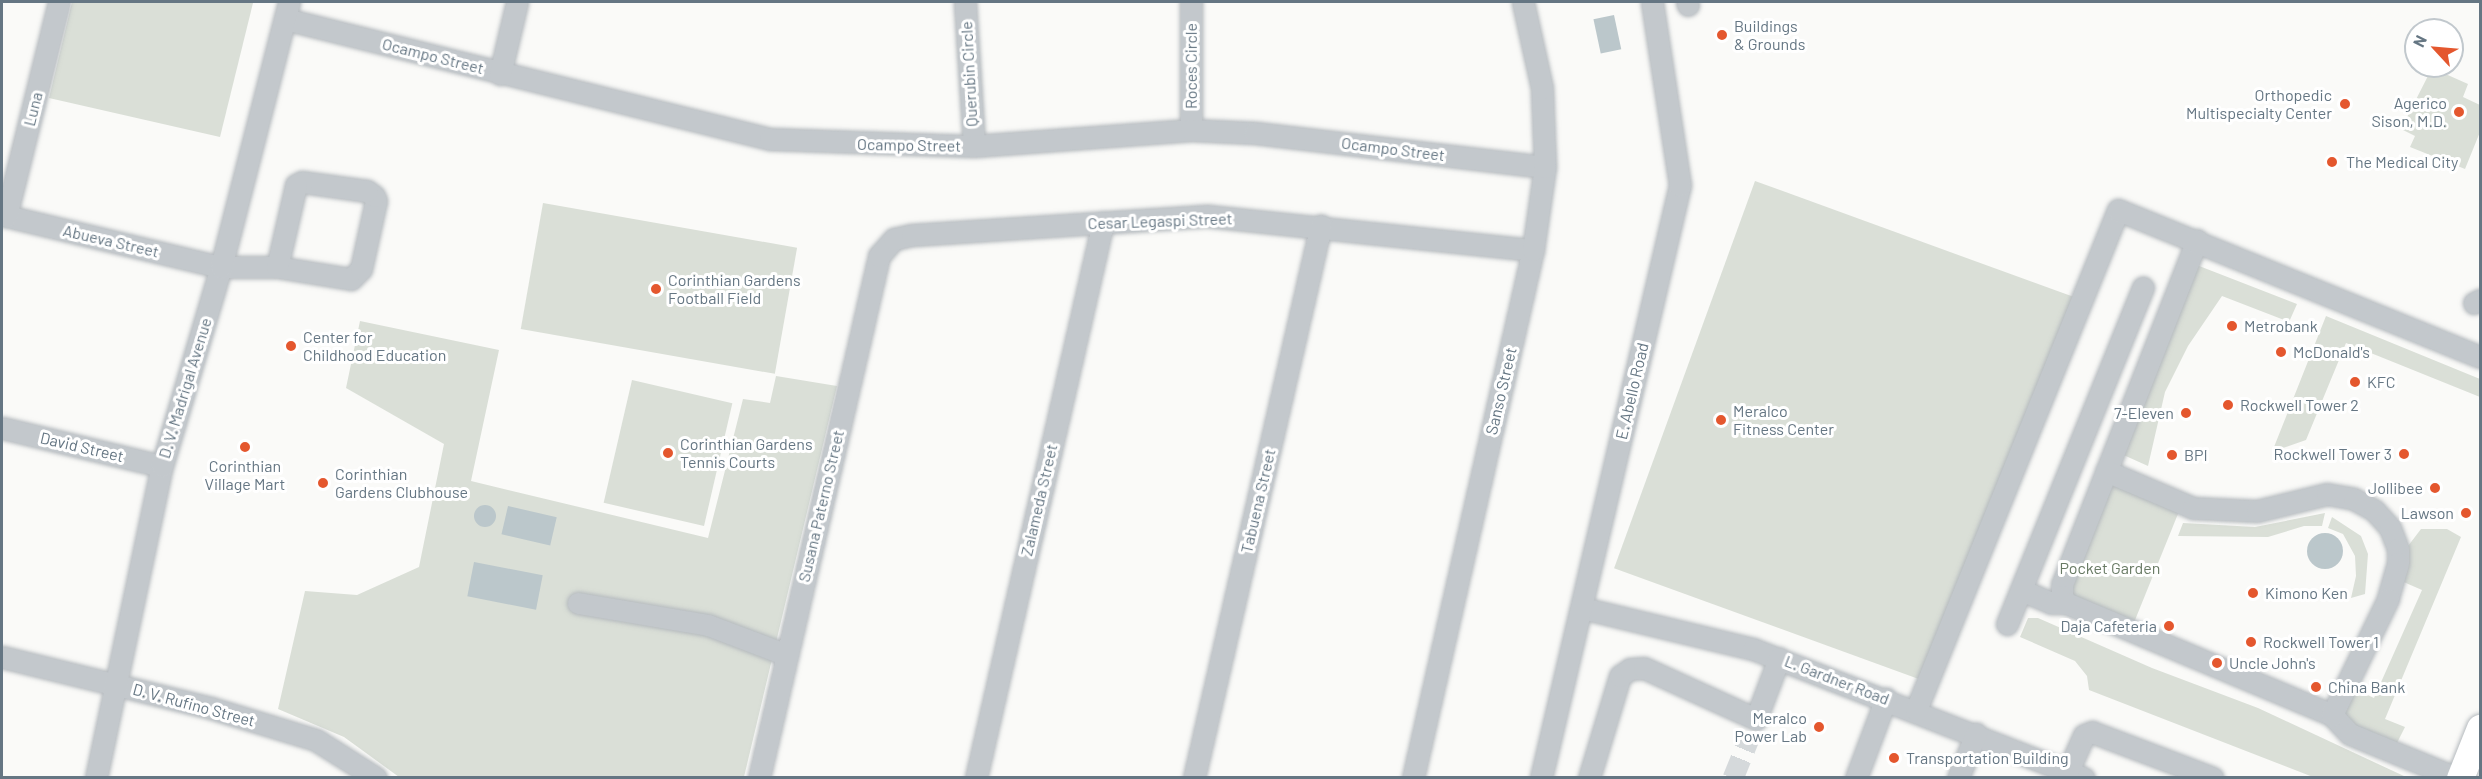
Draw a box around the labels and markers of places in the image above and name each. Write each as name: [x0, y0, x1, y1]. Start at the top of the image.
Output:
place label: Buildings & Grounds: [1734, 16, 1806, 54]
marker: Buildings & Grounds: [1715, 28, 1729, 42]
place label: Orthopedic Multispecialty Center: [2186, 85, 2332, 123]
place label: Agerico Sison, M.D.: [2371, 93, 2447, 131]
marker: Orthopedic Multispecialty Center: [2336, 95, 2354, 113]
marker: Agerico Sison, M.D.: [2452, 105, 2466, 119]
place label: The Medical City: [2346, 152, 2458, 172]
marker: The Medical City: [2323, 153, 2341, 171]
place label: Corinthian Gardens Football Field: [668, 270, 801, 308]
marker: Corinthian Gardens Football Field: [649, 282, 663, 296]
place label: Metrobank: [2244, 316, 2318, 336]
marker: Metrobank: [2225, 319, 2239, 333]
place label: Center for Childhood Education: [303, 327, 446, 365]
marker: Center for Childhood Education: [284, 339, 298, 353]
place label: McDonald's: [2293, 342, 2370, 362]
marker: McDonald's: [2274, 345, 2288, 359]
place label: KFC: [2367, 372, 2396, 392]
marker: KFC: [2348, 375, 2362, 389]
place label: Rockwell Tower 2: [2240, 395, 2359, 415]
marker: Rockwell Tower 2: [2221, 398, 2235, 412]
place label: Meralco Fitness Center: [1733, 401, 1834, 439]
place label: 7-Eleven: [2114, 403, 2174, 423]
marker: 7-Eleven: [2179, 406, 2193, 420]
marker: Meralco Fitness Center: [1714, 413, 1728, 427]
place label: Corinthian Gardens Tennis Courts: [680, 434, 813, 472]
marker: Corinthian Village Mart: [238, 440, 252, 454]
place label: Rockwell Tower 3: [2273, 444, 2392, 464]
place label: BPI: [2184, 445, 2208, 465]
marker: Corinthian Gardens Tennis Courts: [661, 446, 675, 460]
marker: Rockwell Tower 3: [2397, 447, 2411, 461]
marker: BPI: [2165, 448, 2179, 462]
place label: Corinthian Village Mart: [205, 456, 285, 494]
place label: Corinthian Gardens Clubhouse: [335, 464, 468, 502]
marker: Corinthian Gardens Clubhouse: [316, 476, 330, 490]
place label: Jollibee: [2368, 478, 2423, 498]
marker: Jollibee: [2428, 481, 2442, 495]
place label: Lawson: [2401, 503, 2454, 523]
marker: Lawson: [2459, 506, 2473, 520]
place label: Kimono Ken: [2265, 583, 2348, 603]
marker: Kimono Ken: [2246, 586, 2260, 600]
place label: Daja Cafeteria: [2060, 616, 2157, 636]
marker: Daja Cafeteria: [2162, 619, 2176, 633]
place label: Rockwell Tower 1: [2263, 632, 2379, 652]
marker: Rockwell Tower 1: [2244, 635, 2258, 649]
place label: Uncle John's: [2229, 653, 2316, 673]
marker: Uncle John's: [2210, 656, 2224, 670]
place label: China Bank: [2328, 677, 2405, 697]
marker: China Bank: [2309, 680, 2323, 694]
place label: Meralco Power Lab: [1735, 708, 1807, 746]
marker: Meralco Power Lab: [1812, 720, 1826, 734]
place label: Transportation Building: [1906, 748, 2069, 768]
marker: Transportation Building: [1887, 751, 1901, 765]

